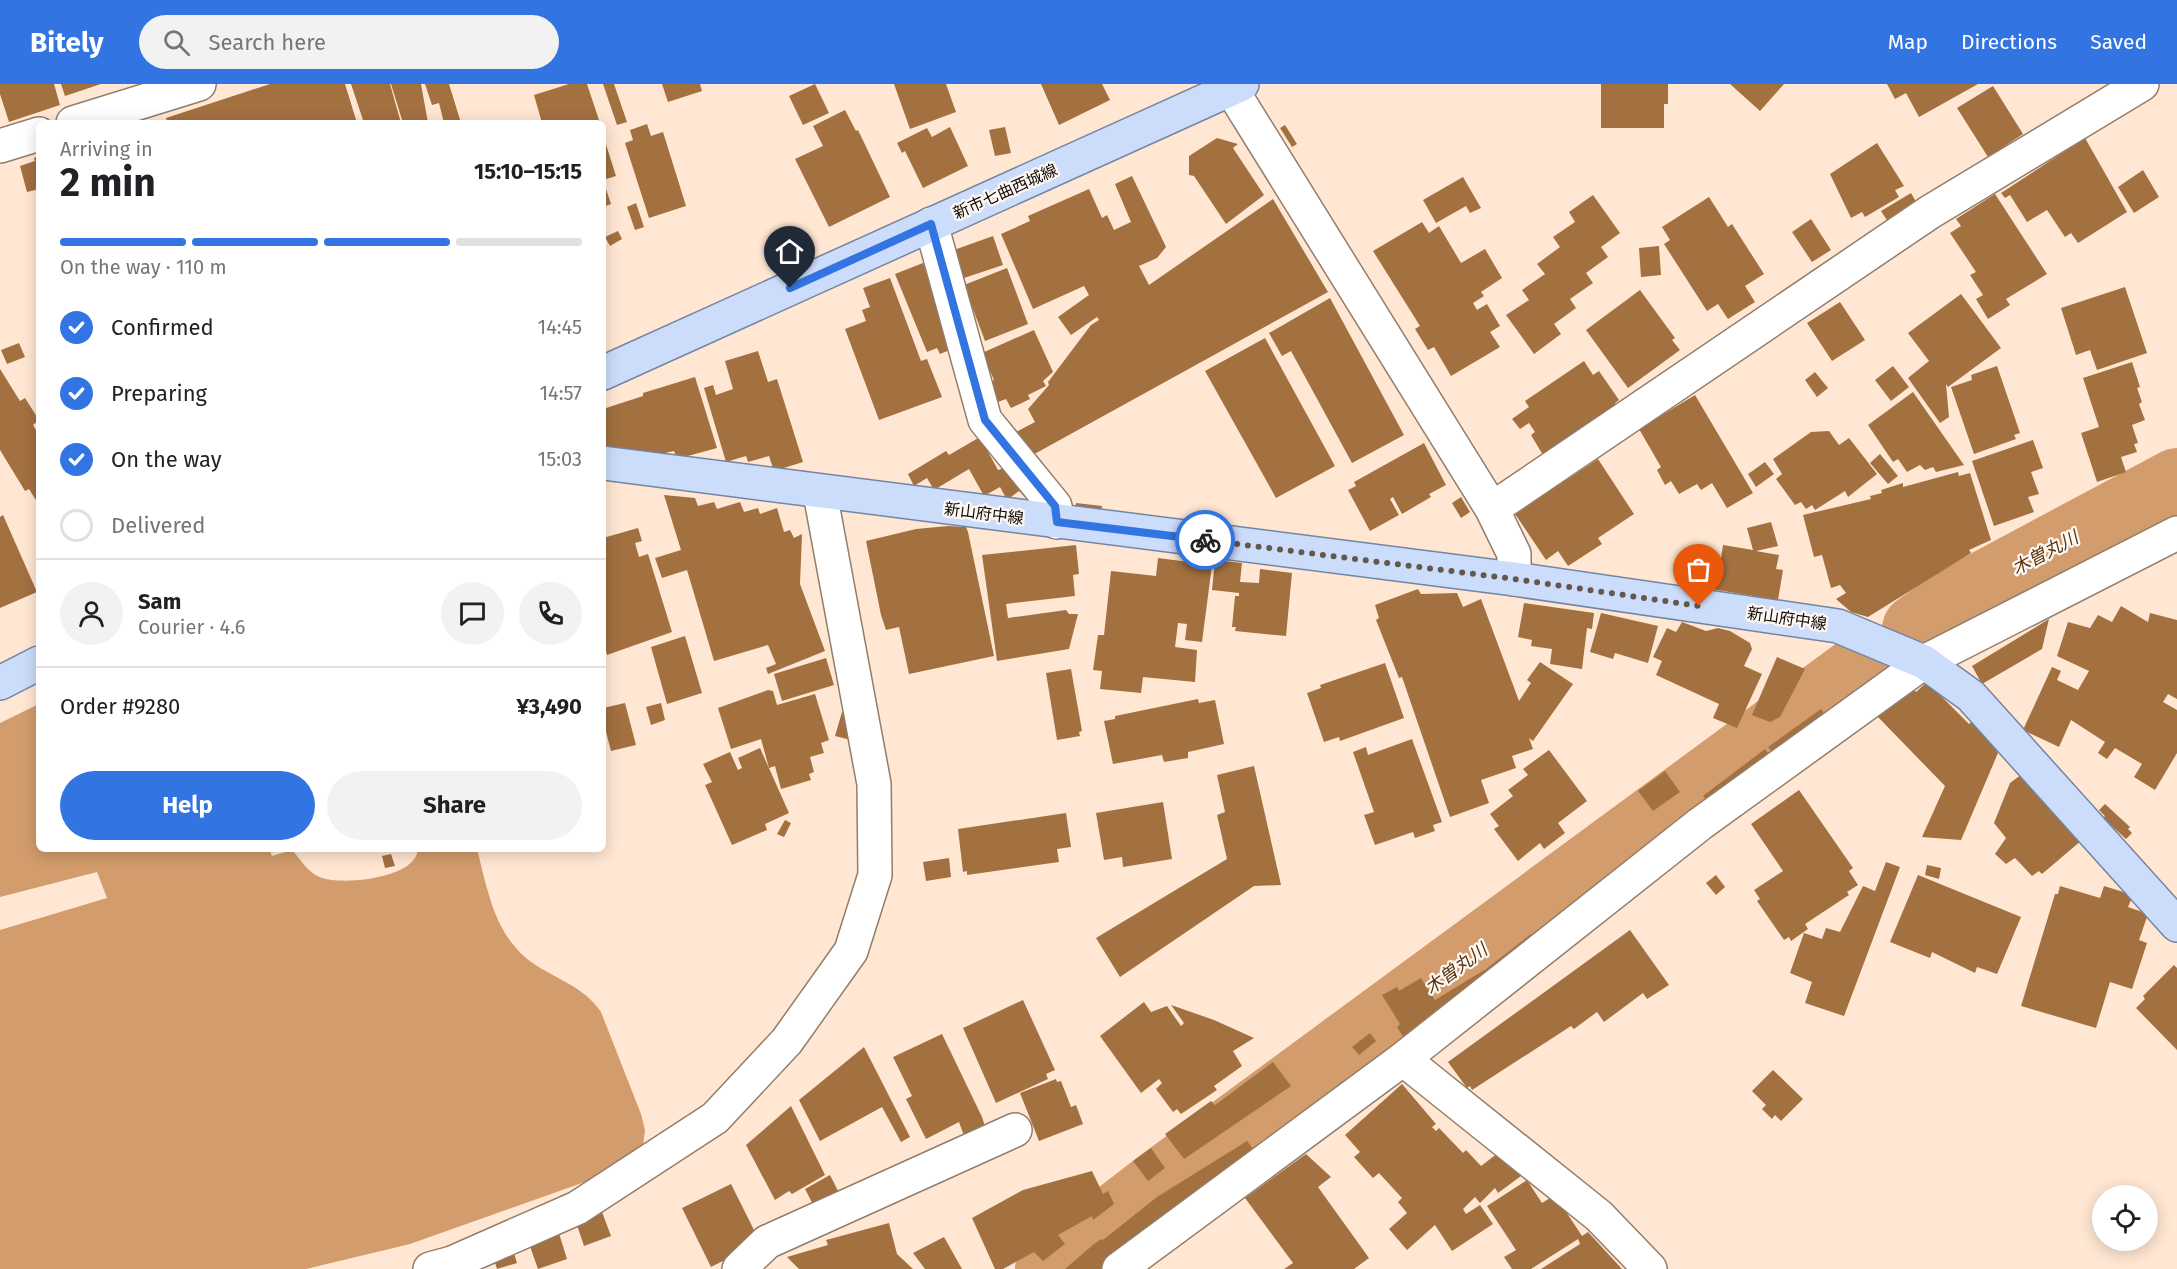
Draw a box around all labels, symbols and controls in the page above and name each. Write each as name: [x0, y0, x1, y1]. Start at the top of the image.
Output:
search box: [139, 15, 559, 69]
text: Bitely: [30, 26, 103, 59]
icon: search: [160, 26, 193, 59]
text: Search here: [208, 29, 326, 56]
text: Map: [1888, 29, 1928, 55]
text: Directions: [1961, 29, 2057, 55]
text: Saved: [2090, 29, 2147, 55]
text: Arriving in: [60, 137, 153, 161]
text: 15:10–15:15: [474, 158, 582, 185]
text: 2 min: [60, 160, 156, 206]
street label: 新市七曲西城線: [950, 160, 1060, 223]
pin: [764, 226, 815, 288]
icon: home: [773, 235, 806, 268]
text: On the way · 110 m: [60, 255, 227, 279]
icon: check: [60, 311, 93, 344]
text: Confirmed: [111, 314, 214, 341]
text: 14:45: [538, 315, 582, 339]
icon: check: [60, 377, 93, 410]
text: Preparing: [111, 380, 207, 407]
text: 14:57: [539, 381, 582, 405]
icon: check: [60, 443, 93, 476]
text: On the way: [111, 446, 222, 473]
text: 15:03: [538, 447, 582, 471]
street label: 新山府中線: [943, 499, 1025, 528]
courier: [1175, 510, 1235, 570]
text: Delivered: [111, 512, 206, 539]
icon: bike: [1189, 524, 1222, 557]
water label: 木曽丸川: [2008, 525, 2084, 580]
pin: [1673, 544, 1724, 606]
icon: bag: [1682, 553, 1715, 586]
button: person: [60, 582, 123, 645]
button: chat: [441, 582, 504, 645]
button: phone: [519, 582, 582, 645]
text: Sam: [138, 588, 181, 615]
street label: 新山府中線: [1746, 604, 1828, 633]
text: Courier · 4.6: [138, 615, 245, 639]
text: Order #9280: [60, 693, 180, 720]
text: ¥3,490: [516, 693, 582, 720]
button: Help: [60, 771, 315, 840]
button: Share: [327, 771, 582, 840]
water label: 木曽丸川: [1420, 938, 1493, 999]
map controls: [2092, 1185, 2158, 1251]
button: locate: [2092, 1185, 2158, 1251]

